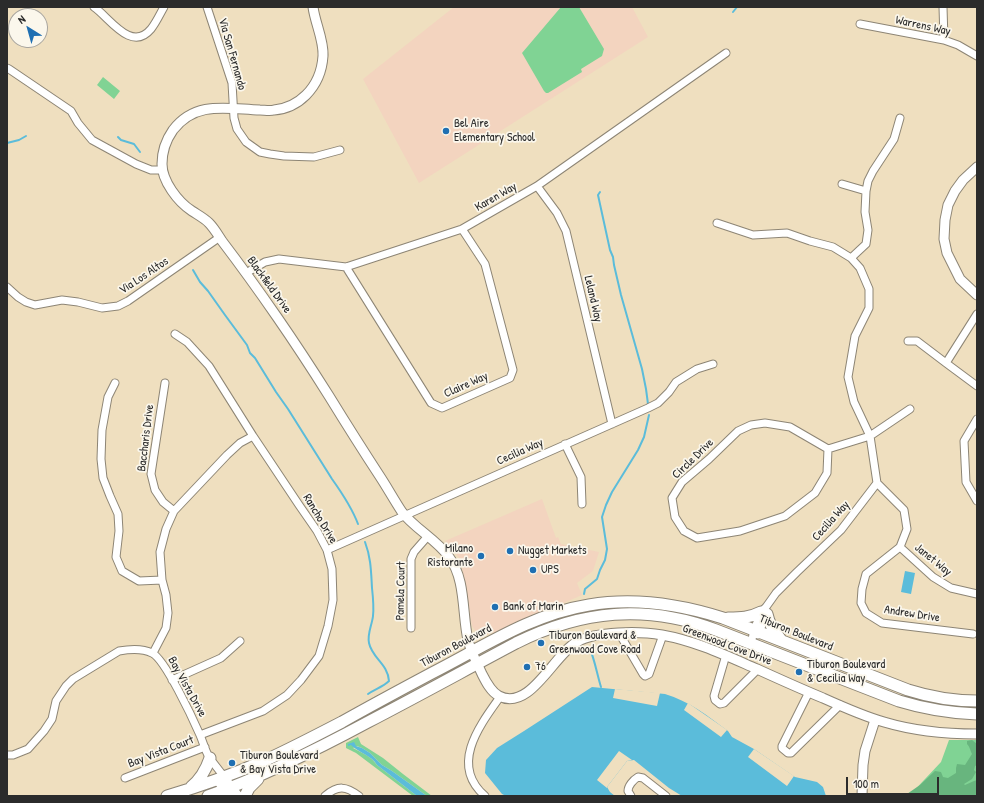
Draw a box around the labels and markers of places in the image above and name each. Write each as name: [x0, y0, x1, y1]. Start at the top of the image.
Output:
place label: Bel Aire Elementary School: [454, 117, 535, 145]
marker: Bel Aire Elementary School: [441, 126, 451, 136]
place label: Milano Ristorante: [428, 542, 473, 570]
place label: Nugget Markets: [518, 544, 586, 558]
marker: Nugget Markets: [505, 546, 515, 556]
marker: Milano Ristorante: [476, 551, 486, 561]
place label: UPS: [541, 563, 559, 577]
marker: UPS: [528, 565, 538, 575]
place label: Bank of Marin: [503, 600, 563, 614]
marker: Bank of Marin: [490, 602, 500, 612]
place label: Tiburon Boulevard & Greenwood Cove Road: [549, 629, 640, 657]
marker: Tiburon Boulevard & Greenwood Cove Road: [536, 638, 546, 648]
place label: Tiburon Boulevard & Cecilia Way: [807, 658, 885, 686]
place label: 76: [535, 660, 546, 674]
marker: 76: [522, 662, 532, 672]
marker: Tiburon Boulevard & Cecilia Way: [794, 667, 804, 677]
place label: Tiburon Boulevard & Bay Vista Drive: [240, 749, 318, 777]
marker: Tiburon Boulevard & Bay Vista Drive: [227, 758, 237, 768]

